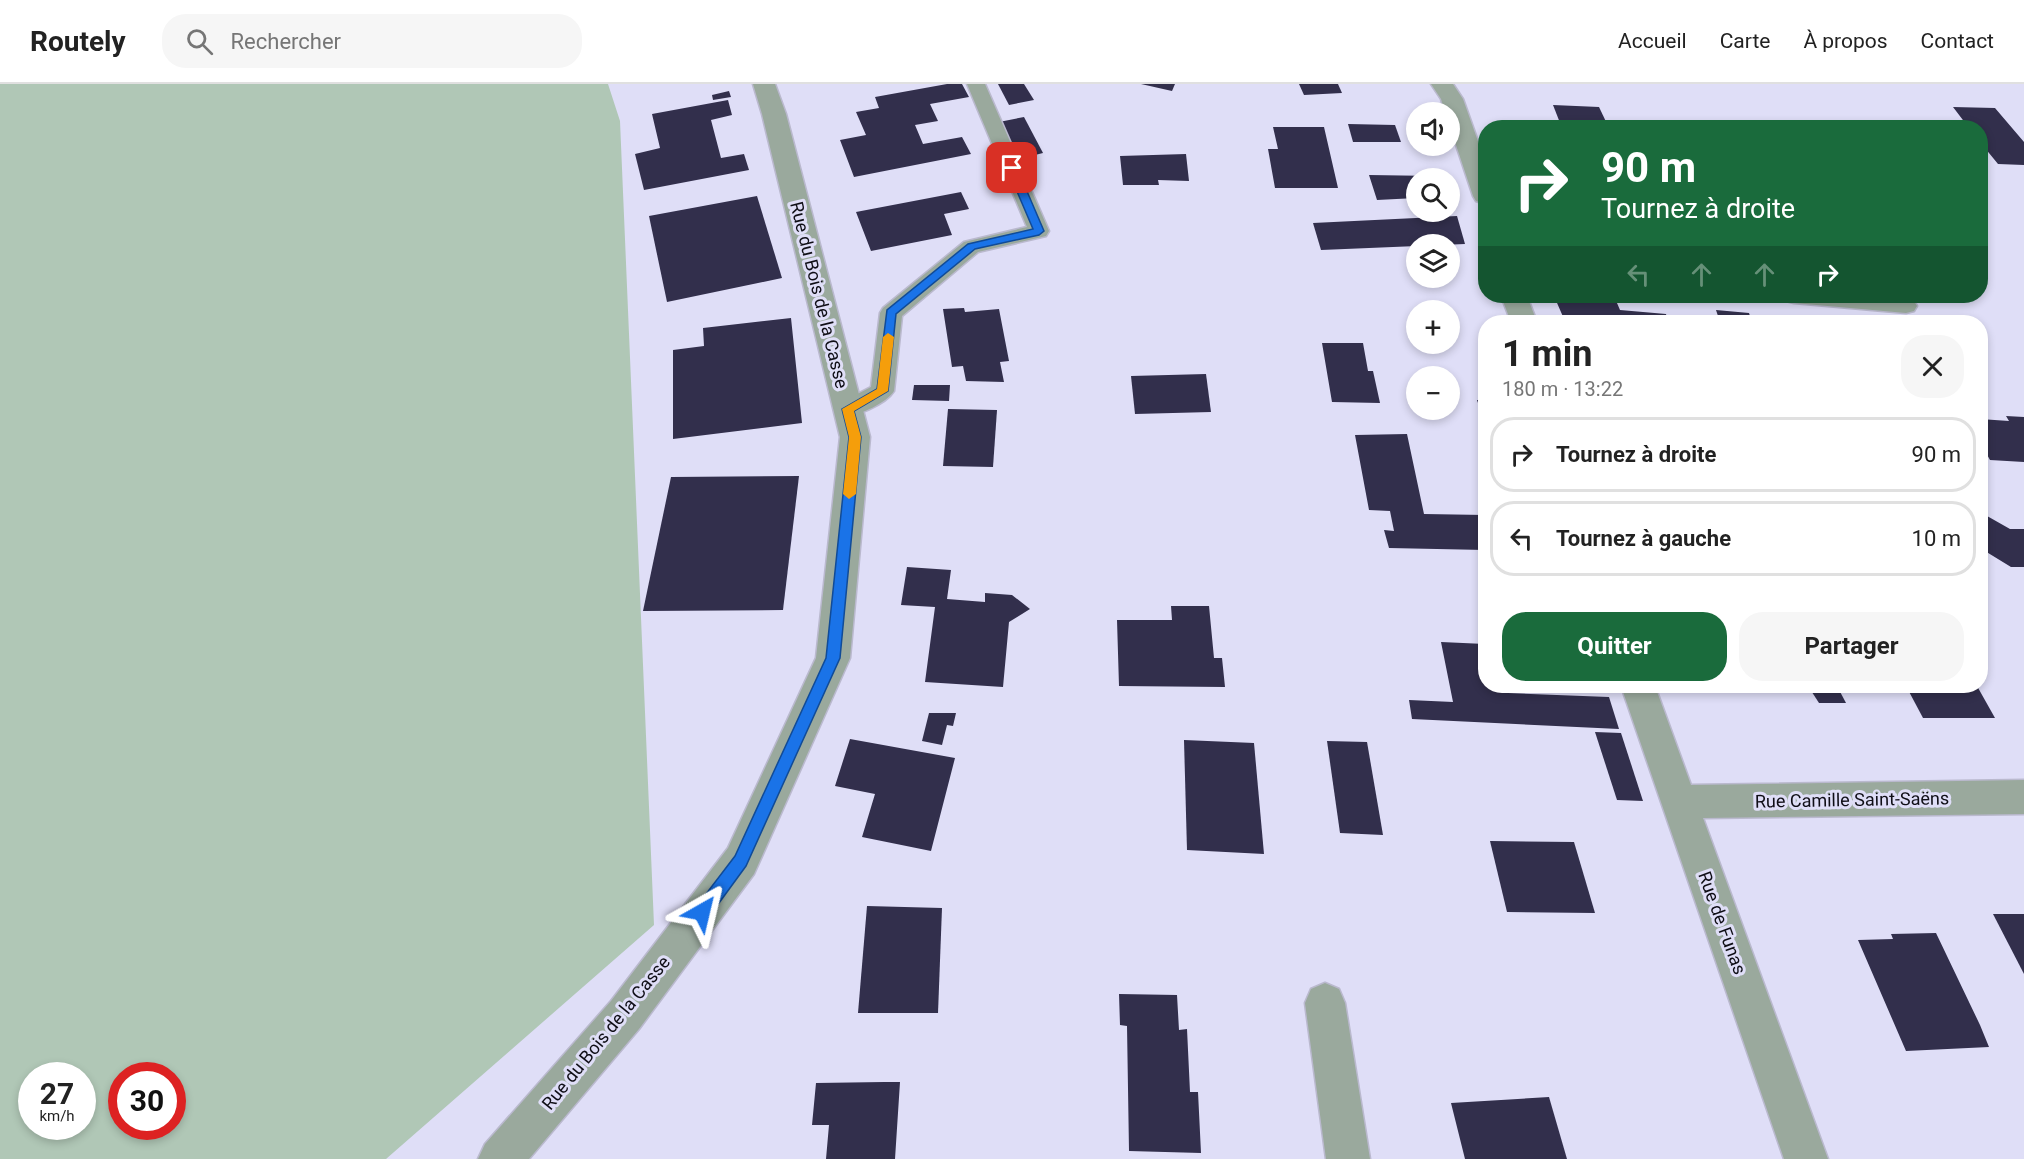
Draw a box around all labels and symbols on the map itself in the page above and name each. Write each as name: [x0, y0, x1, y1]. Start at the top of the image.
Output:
pin: [986, 142, 1037, 193]
street label: Rue du Bois de la Casse: [786, 199, 853, 390]
street label: Rue Camille Saint-Saëns: [1755, 787, 1949, 812]
street label: Rue de Funas: [1694, 869, 1751, 977]
position arrow: [670, 880, 734, 944]
street label: Rue du Bois de la Casse: [537, 952, 674, 1114]
speed limit sign: 30: [108, 1062, 186, 1140]

